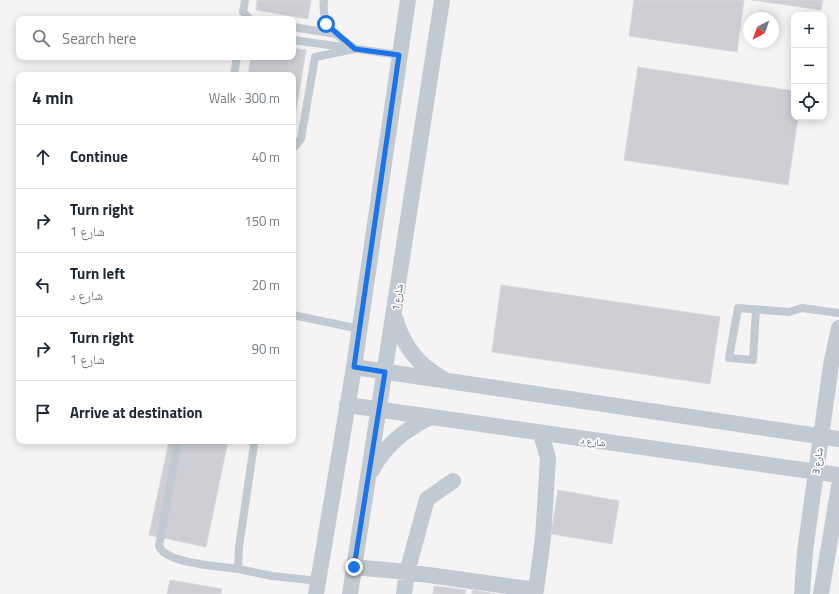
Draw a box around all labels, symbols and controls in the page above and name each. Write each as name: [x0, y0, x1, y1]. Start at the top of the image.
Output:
north arrow: [743, 12, 779, 48]
map controls: [791, 12, 827, 120]
button: +: [791, 12, 827, 48]
route start: [317, 15, 335, 33]
search box: [16, 16, 296, 60]
icon: search: [30, 27, 52, 49]
text: Search here: [62, 27, 136, 50]
button: −: [791, 48, 827, 84]
button: locate: [791, 84, 827, 120]
text: 4 min: [32, 85, 73, 111]
text: Walk · 300 m: [209, 88, 280, 108]
text: Continue: [70, 145, 128, 168]
icon: ahead: [32, 146, 54, 168]
text: 40 m: [252, 147, 280, 167]
text: Turn right: [70, 198, 134, 221]
icon: right: [32, 210, 54, 232]
text: 150 m: [244, 211, 280, 231]
text: شارع 1: [70, 221, 105, 241]
text: Turn left: [70, 262, 125, 285]
icon: left: [32, 274, 54, 296]
text: 20 m: [252, 275, 280, 295]
street label: شارع 1: [388, 282, 407, 312]
text: شارع د: [70, 285, 103, 305]
text: Turn right: [70, 326, 134, 349]
icon: right: [32, 338, 54, 360]
text: 90 m: [252, 339, 280, 359]
text: شارع 1: [70, 349, 105, 369]
text: Arrive at destination: [70, 401, 203, 424]
icon: arrive: [32, 402, 54, 424]
street label: شارع د: [579, 432, 607, 451]
street label: شارع 3: [808, 446, 827, 475]
route end: [345, 558, 363, 576]

